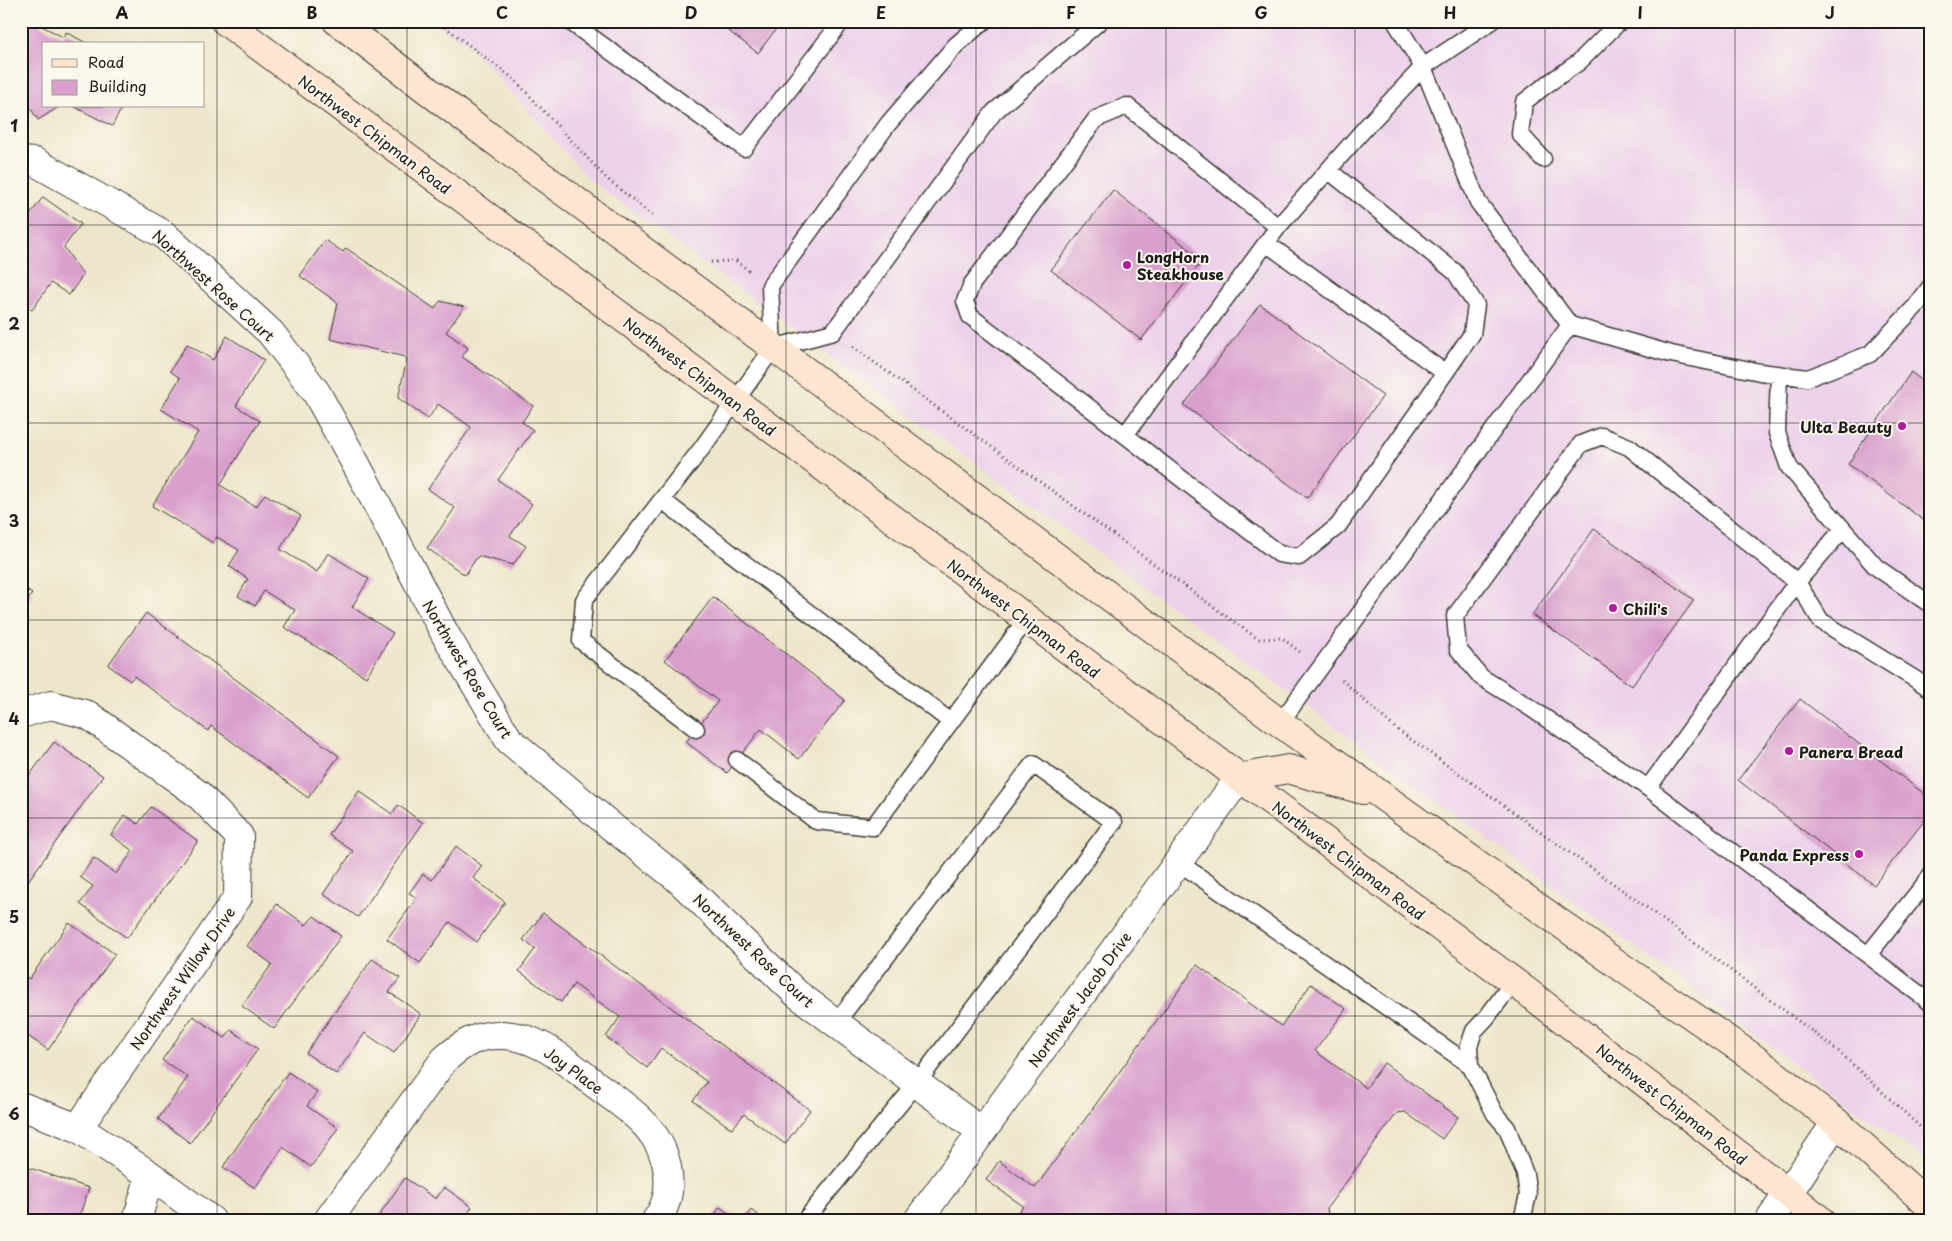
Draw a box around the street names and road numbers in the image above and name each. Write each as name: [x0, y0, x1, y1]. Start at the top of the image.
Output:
street label: Northwest Chipman Road: [294, 69, 456, 199]
street label: Northwest Rose Court: [148, 224, 280, 346]
street label: Northwest Chipman Road: [619, 311, 781, 441]
street label: Northwest Chipman Road: [943, 553, 1105, 683]
street label: Northwest Rose Court: [417, 595, 519, 743]
street label: Northwest Chipman Road: [1268, 795, 1430, 925]
street label: Northwest Rose Court: [688, 888, 820, 1012]
street label: Northwest Willow Drive: [124, 902, 240, 1054]
street label: Northwest Jacob Drive: [1022, 926, 1136, 1072]
street label: Northwest Chipman Road: [1592, 1038, 1752, 1170]
street label: Joy Place: [540, 1041, 608, 1099]

